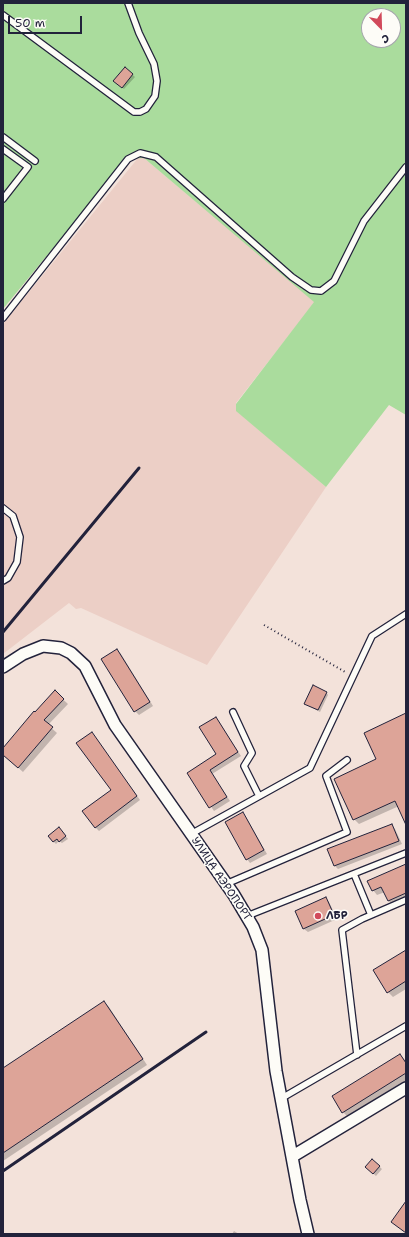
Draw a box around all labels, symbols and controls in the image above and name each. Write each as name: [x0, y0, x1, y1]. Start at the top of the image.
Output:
scale bar: [10, 8, 84, 34]
north arrow: [361, 8, 401, 48]
text: 50 m: [15, 15, 45, 31]
text: С: [379, 30, 392, 47]
street label: УЛИЦА АЭРОПОРТ: [188, 835, 254, 923]
place label: ЛБР: [326, 909, 348, 923]
marker: ЛБР: [313, 911, 323, 921]

